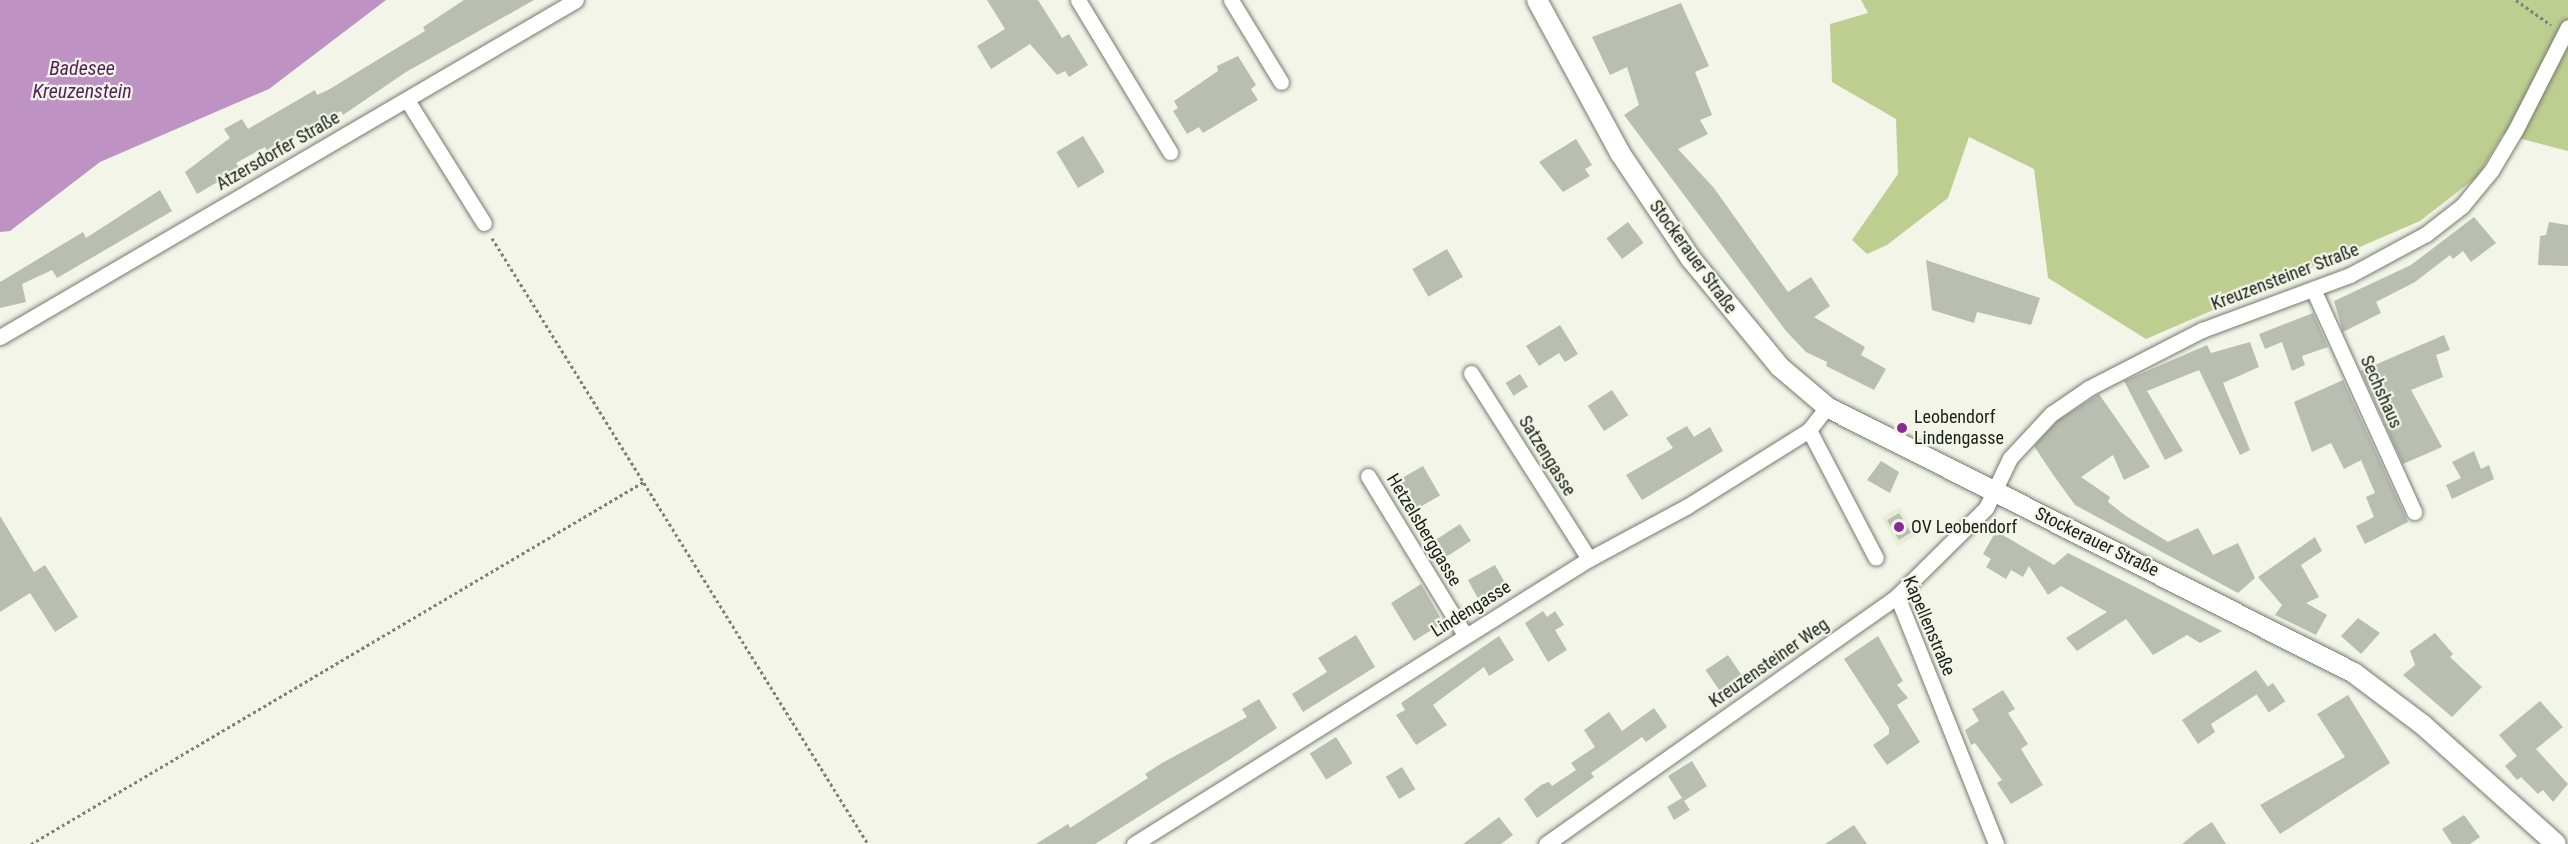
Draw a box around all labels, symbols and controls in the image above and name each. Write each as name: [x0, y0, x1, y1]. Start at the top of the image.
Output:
water label: Badesee Kreuzenstein: [32, 57, 132, 104]
street label: Atzersdorfer Straße: [212, 107, 344, 195]
street label: Stockerauer Straße: [1645, 196, 1741, 318]
street label: Kreuzensteiner Straße: [2208, 239, 2362, 315]
street label: Sechshaus: [2355, 352, 2407, 432]
place label: Leobendorf Lindengasse: [1914, 407, 2004, 450]
street label: Satzengasse: [1514, 412, 1580, 500]
marker: Leobendorf Lindengasse: [1895, 421, 1909, 435]
street label: Hetzelsberggasse: [1382, 470, 1466, 590]
street label: Stockerauer Straße: [2032, 503, 2162, 581]
place label: OV Leobendorf: [1911, 516, 2017, 538]
marker: OV Leobendorf: [1892, 520, 1906, 534]
street label: Kapellenstraße: [1898, 573, 1960, 679]
street label: Lindengasse: [1427, 576, 1515, 642]
street label: Kreuzensteiner Weg: [1705, 614, 1833, 712]

